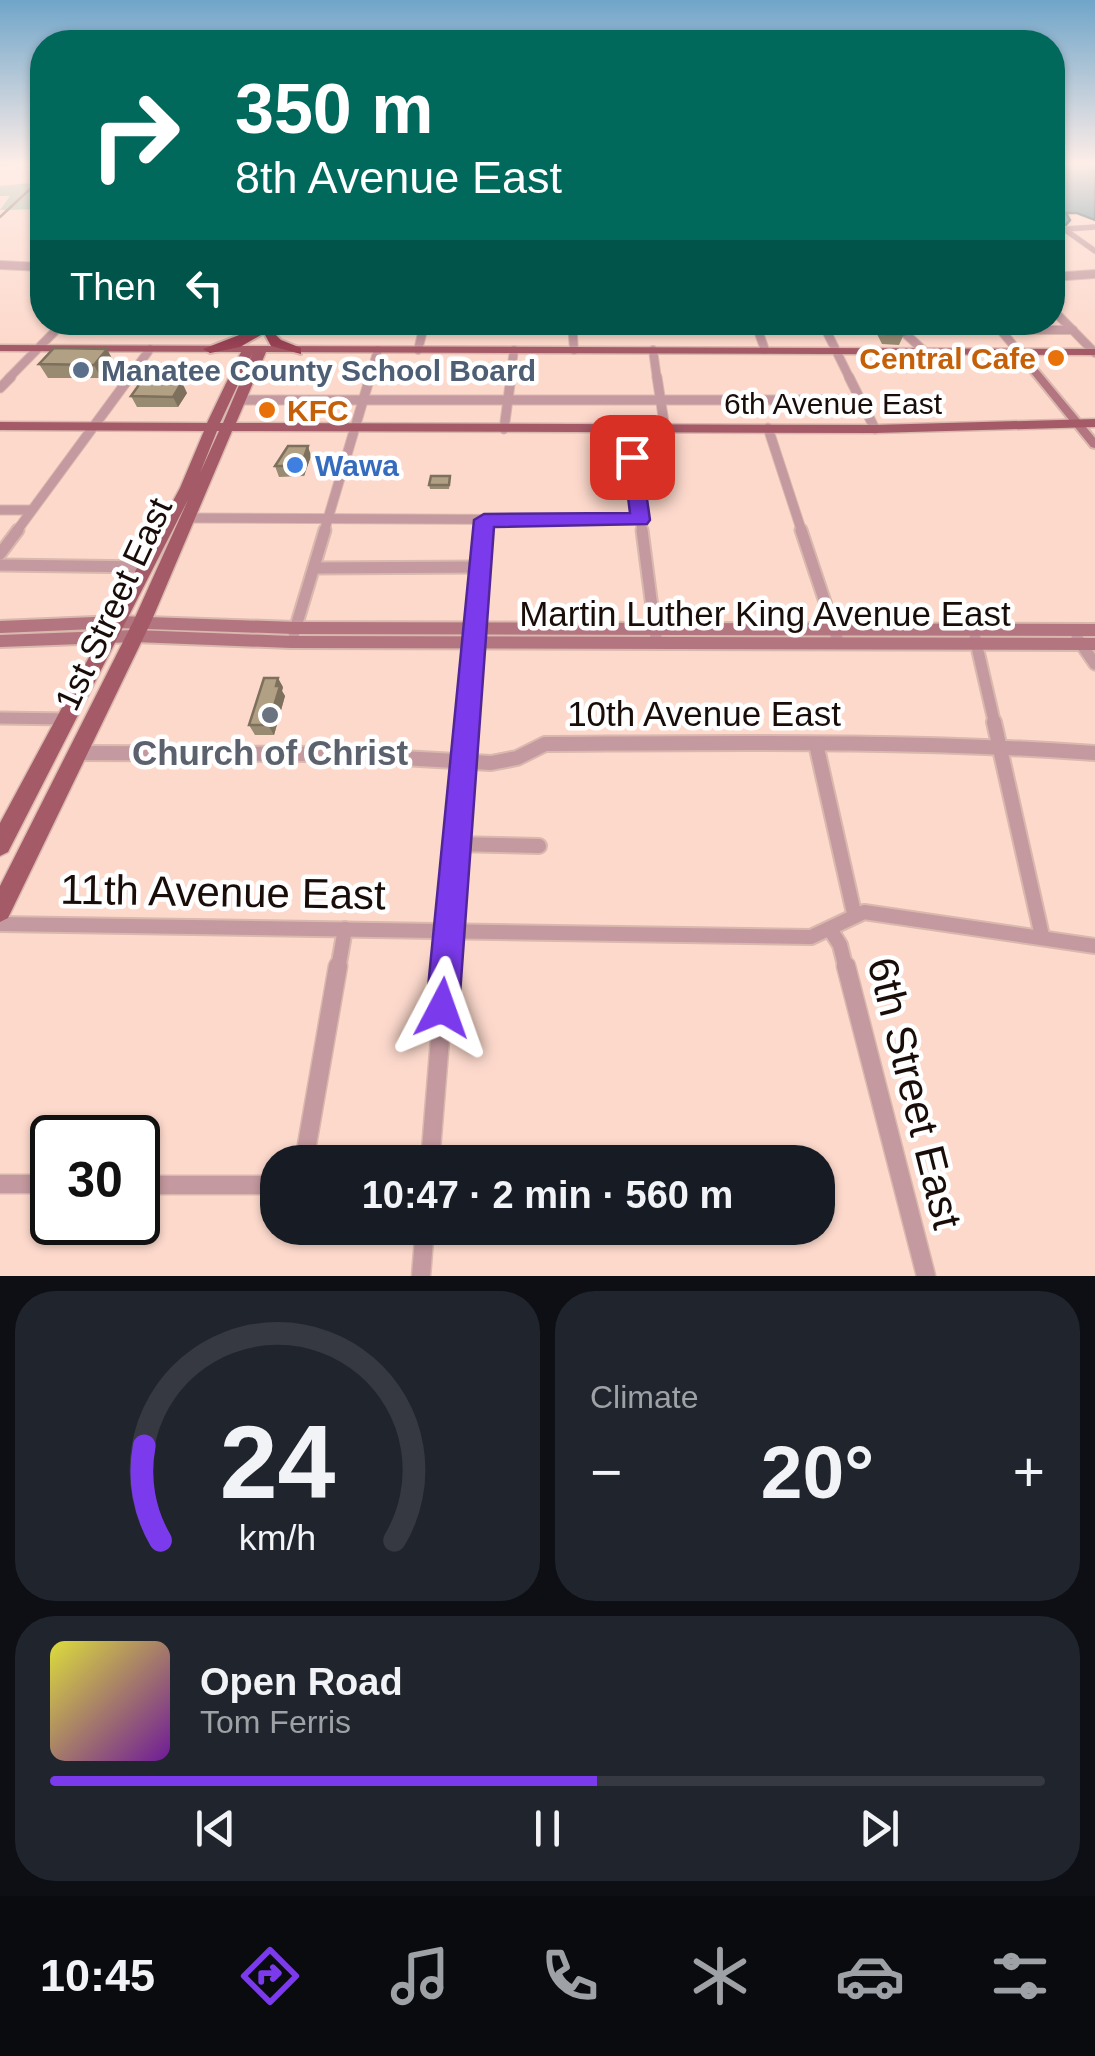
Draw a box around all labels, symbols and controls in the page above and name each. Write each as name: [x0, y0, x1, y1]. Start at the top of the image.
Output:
icon: right: [70, 70, 200, 200]
text: 350 m: [235, 70, 433, 148]
text: 8th Avenue East: [235, 152, 562, 203]
icon: left: [177, 260, 232, 315]
text: Then: [70, 266, 157, 308]
place label: Central Cafe: [859, 342, 1036, 375]
marker: Central Cafe: [1045, 347, 1067, 369]
place label: Manatee County School Board: [101, 354, 536, 387]
marker: Manatee County School Board: [70, 359, 92, 381]
street label: 6th Avenue East: [724, 387, 943, 420]
place label: KFC: [287, 394, 349, 427]
marker: KFC: [256, 399, 278, 421]
pin: [590, 415, 675, 500]
icon: arrive: [605, 430, 660, 485]
place label: Wawa: [315, 449, 399, 482]
marker: Wawa: [284, 454, 306, 476]
street label: 1st Street East: [47, 491, 179, 716]
street label: Martin Luther King Avenue East: [519, 594, 1011, 633]
street label: 10th Avenue East: [567, 694, 841, 733]
marker: Church of Christ: [259, 704, 281, 726]
place label: Church of Christ: [132, 733, 408, 772]
street label: 11th Avenue East: [60, 866, 386, 918]
street label: 6th Street East: [859, 953, 971, 1234]
position arrow: [390, 956, 494, 1060]
speed limit sign: 30: [30, 1115, 160, 1245]
text: 10:47 · 2 min · 560 m: [362, 1174, 733, 1216]
text: Climate: [590, 1379, 698, 1415]
text: 24: [220, 1404, 335, 1520]
text: 20°: [761, 1430, 874, 1514]
text: −: [590, 1441, 622, 1503]
text: +: [1013, 1441, 1045, 1503]
text: km/h: [239, 1518, 316, 1558]
text: Open Road: [200, 1661, 403, 1703]
text: Tom Ferris: [200, 1704, 351, 1740]
icon: previous: [188, 1801, 243, 1856]
icon: pause: [520, 1801, 575, 1856]
icon: next: [852, 1801, 907, 1856]
icon: directions: [235, 1941, 305, 2011]
icon: music: [385, 1941, 455, 2011]
icon: phone: [535, 1941, 605, 2011]
icon: climate: [685, 1941, 755, 2011]
icon: car: [835, 1941, 905, 2011]
icon: filters: [985, 1941, 1055, 2011]
text: 10:45: [40, 1950, 155, 2001]

